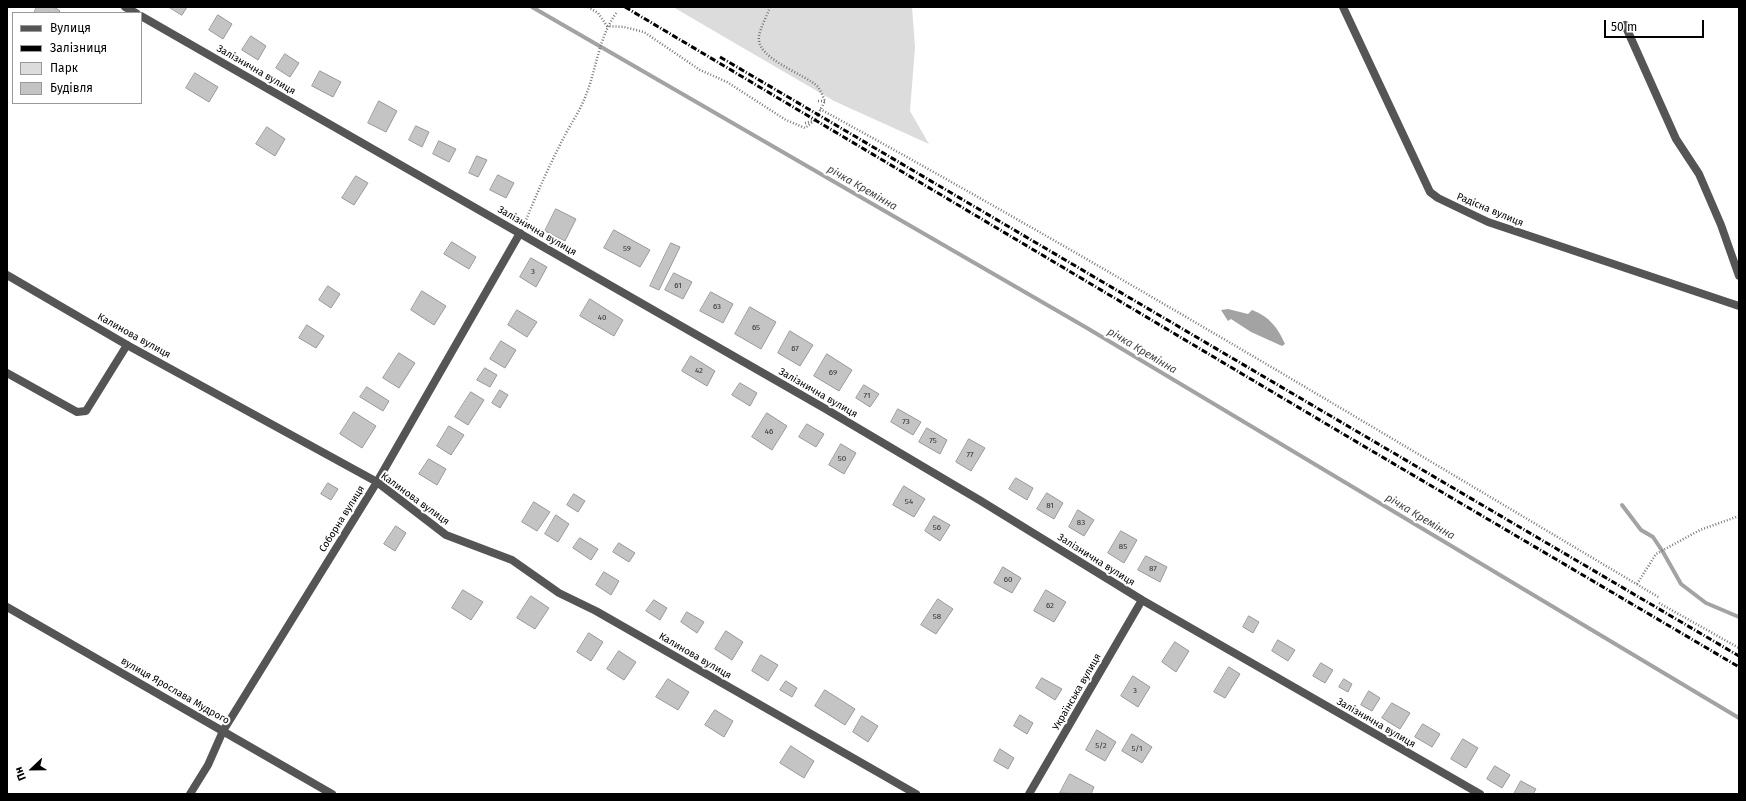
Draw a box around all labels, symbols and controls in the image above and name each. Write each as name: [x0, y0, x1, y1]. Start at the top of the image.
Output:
legend: [12, 12, 142, 104]
scale bar: [1606, 12, 1706, 38]
text: 50 m: [1611, 20, 1637, 34]
text: Вулиця: [50, 21, 91, 35]
text: Залізниця: [50, 41, 107, 55]
street label: Залізнична вулиця: [214, 43, 298, 97]
text: Парк: [50, 61, 78, 75]
text: Будівля: [50, 81, 93, 95]
water label: річка Кремінна: [825, 163, 899, 213]
street label: Радісна вулиця: [1455, 191, 1525, 229]
street label: Залізнична вулиця: [495, 204, 579, 258]
house number: 59: [623, 244, 631, 254]
house number: 3: [531, 267, 535, 277]
house number: 61: [674, 281, 682, 291]
house number: 63: [713, 302, 721, 312]
street label: Калинова вулиця: [95, 311, 173, 361]
house number: 40: [598, 313, 606, 323]
house number: 65: [752, 323, 760, 333]
water label: річка Кремінна: [1105, 325, 1179, 377]
house number: 67: [791, 344, 799, 354]
house number: 42: [695, 366, 703, 376]
street label: Залізнична вулиця: [776, 366, 860, 420]
house number: 69: [829, 368, 837, 378]
house number: 71: [864, 391, 870, 401]
house number: 73: [902, 417, 910, 427]
house number: 46: [765, 427, 773, 437]
house number: 75: [929, 436, 937, 446]
house number: 77: [966, 450, 974, 460]
house number: 50: [838, 454, 846, 464]
street label: Калинова вулиця: [378, 470, 452, 528]
street label: Соборна вулиця: [317, 483, 367, 555]
water label: річка Кремінна: [1383, 491, 1457, 543]
house number: 54: [905, 497, 913, 507]
house number: 81: [1046, 501, 1054, 511]
house number: 83: [1077, 518, 1085, 528]
house number: 56: [933, 523, 941, 533]
street label: Залізнична вулиця: [1055, 531, 1137, 589]
house number: 85: [1119, 542, 1127, 552]
house number: 87: [1149, 564, 1157, 574]
house number: 60: [1004, 575, 1012, 585]
house number: 62: [1046, 601, 1054, 611]
house number: 58: [933, 612, 941, 622]
street label: Калинова вулиця: [657, 630, 733, 682]
street label: Українська вулиця: [1050, 651, 1104, 733]
street label: вулиця Ярослава Мудрого: [119, 655, 231, 727]
house number: 3: [1133, 686, 1137, 696]
street label: Залізнична вулиця: [1334, 696, 1418, 750]
house number: 5/2: [1095, 741, 1107, 751]
house number: 5/1: [1132, 744, 1142, 754]
north arrow: [12, 749, 52, 789]
text: Пн: [12, 765, 29, 782]

